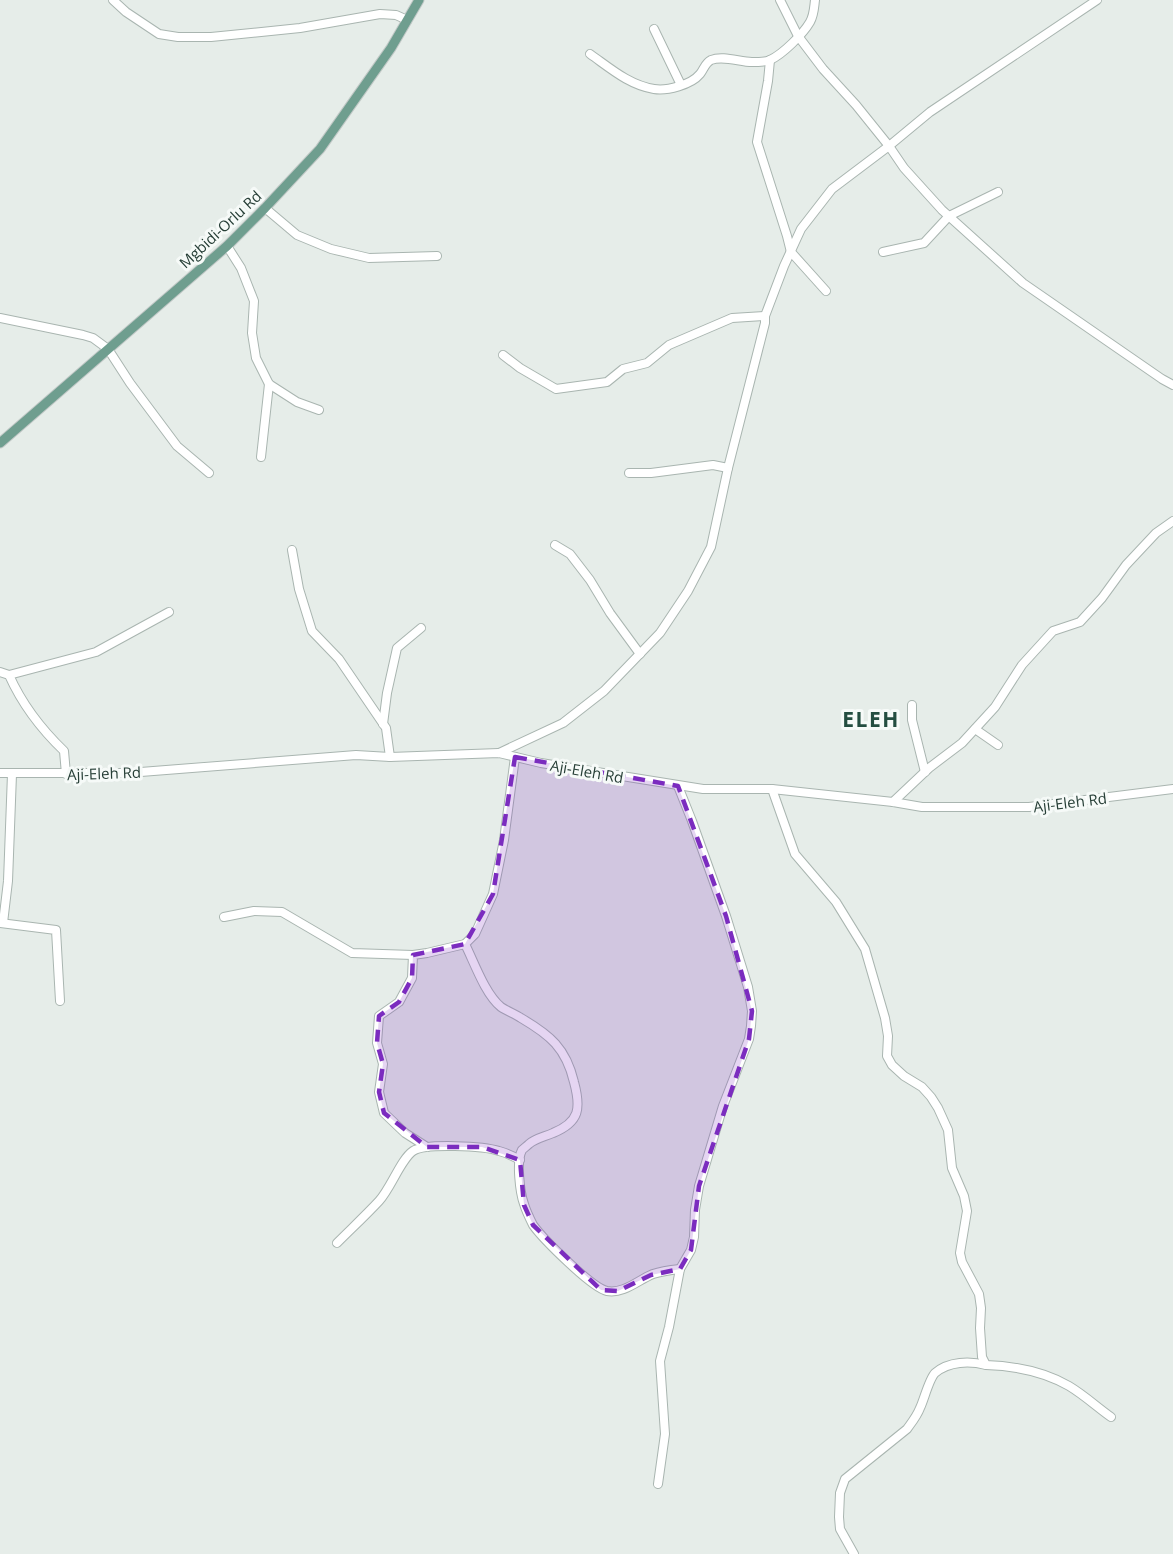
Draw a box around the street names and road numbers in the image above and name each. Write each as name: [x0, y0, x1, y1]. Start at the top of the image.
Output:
street label: Mgbidi-Orlu Rd: [175, 186, 265, 272]
street label: Aji-Eleh Rd: [549, 755, 625, 787]
street label: Aji-Eleh Rd: [67, 762, 141, 784]
street label: Aji-Eleh Rd: [1032, 788, 1108, 816]

